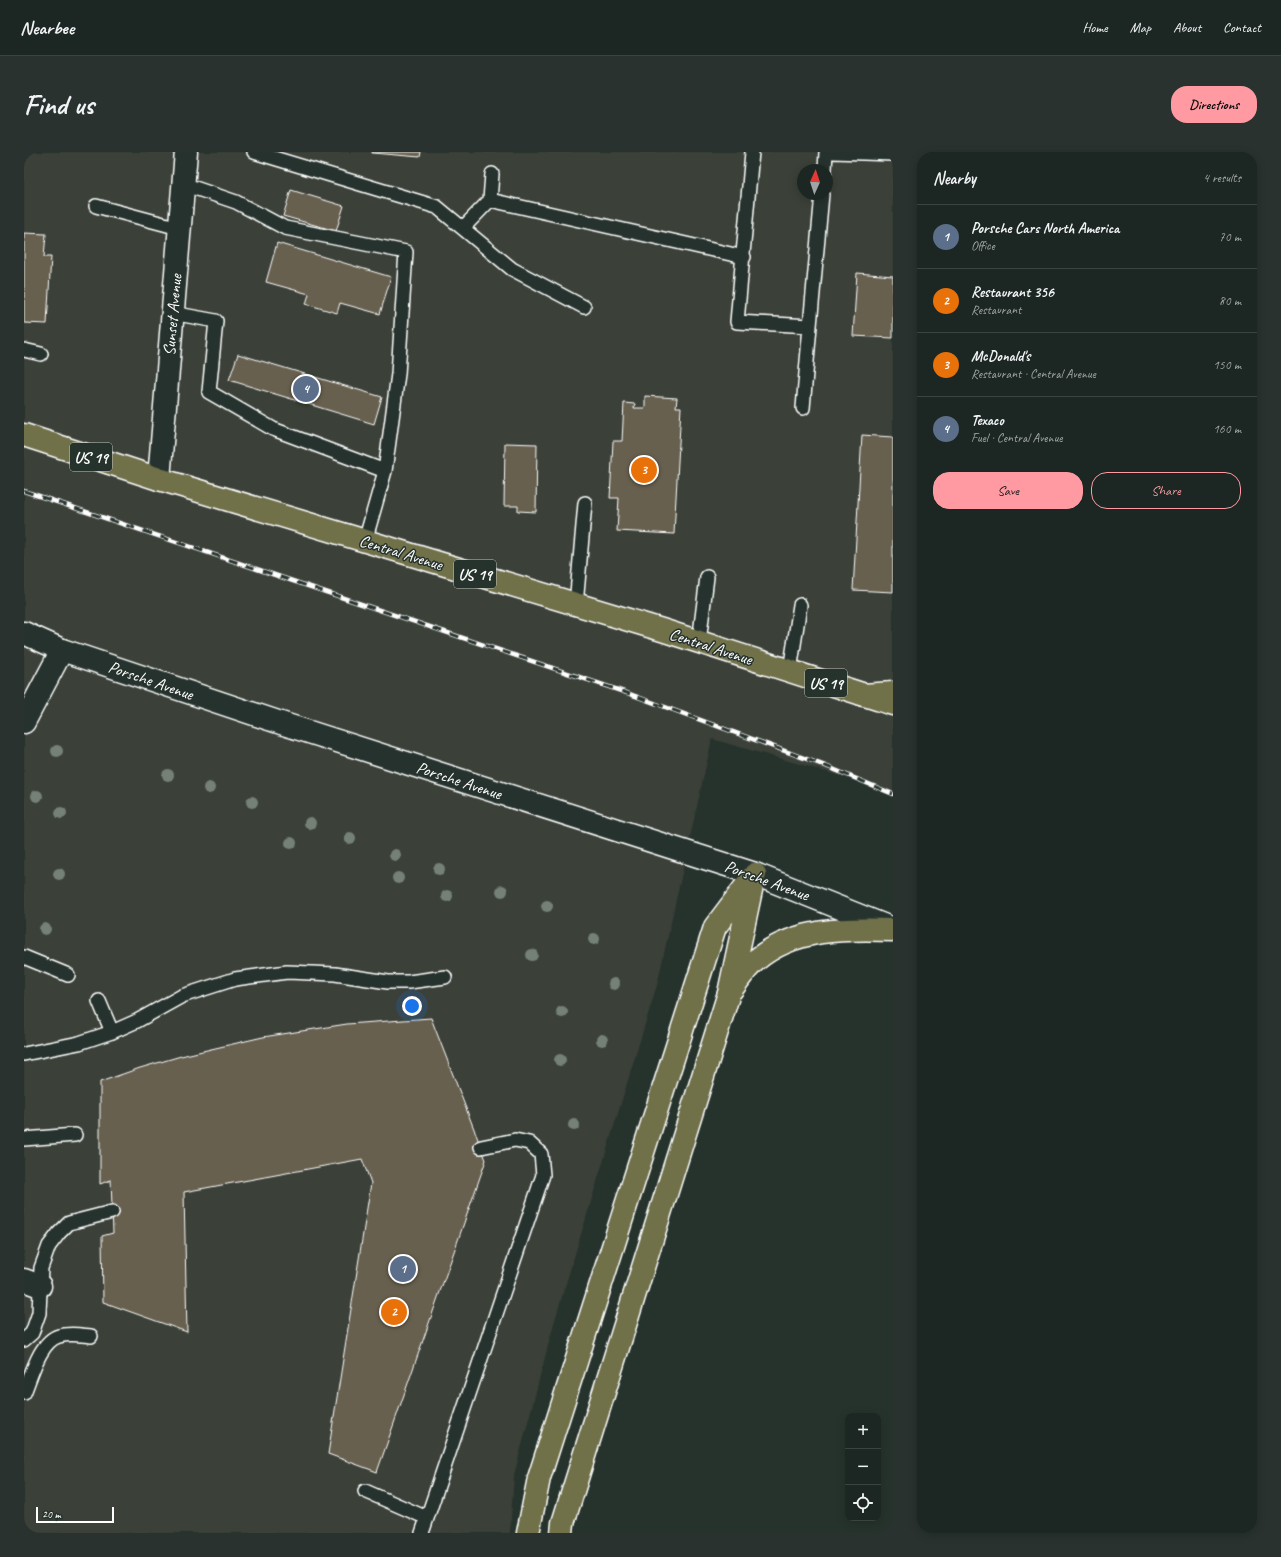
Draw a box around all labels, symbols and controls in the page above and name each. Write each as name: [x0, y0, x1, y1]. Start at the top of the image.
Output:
text: Nearbee: [20, 16, 74, 40]
text: Home: [1082, 19, 1108, 36]
text: Map: [1130, 19, 1151, 36]
text: About: [1173, 19, 1201, 36]
text: Contact: [1223, 19, 1261, 36]
button: Directions: [1171, 86, 1257, 123]
text: Find us: [24, 87, 94, 122]
north arrow: [797, 164, 833, 200]
text: Nearby: [933, 168, 976, 189]
text: 4 results: [1203, 170, 1241, 186]
text: Porsche Cars North America: [971, 219, 1119, 238]
text: 1: [943, 229, 949, 245]
text: 70 m: [1219, 229, 1241, 245]
text: Office: [971, 238, 995, 254]
street label: Sunset Avenue: [158, 272, 187, 357]
text: Restaurant 356: [971, 283, 1054, 302]
text: 2: [943, 293, 949, 309]
text: 80 m: [1219, 293, 1241, 309]
text: Restaurant: [971, 302, 1021, 318]
text: McDonald's: [971, 347, 1030, 366]
text: 3: [943, 357, 949, 373]
text: 150 m: [1213, 357, 1241, 373]
text: Restaurant · Central Avenue: [971, 366, 1096, 382]
pin: 4: [293, 374, 319, 404]
text: Texaco: [971, 411, 1004, 430]
text: 4: [943, 421, 949, 437]
text: 160 m: [1213, 421, 1241, 437]
text: Fuel · Central Avenue: [971, 430, 1062, 446]
road number: US 19: [70, 443, 112, 471]
pin: 3: [631, 455, 657, 485]
button: Save: [933, 472, 1083, 509]
button: Share: [1091, 472, 1241, 509]
street label: Central Avenue: [357, 530, 446, 576]
road number: US 19: [454, 560, 496, 588]
street label: Central Avenue: [667, 623, 756, 670]
street label: Porsche Avenue: [106, 656, 197, 705]
road number: US 19: [805, 669, 847, 697]
street label: Porsche Avenue: [414, 757, 505, 805]
street label: Porsche Avenue: [722, 855, 813, 906]
your location: [402, 996, 422, 1016]
pin: 1: [390, 1254, 416, 1284]
pin: 2: [381, 1297, 407, 1327]
map controls: [845, 1413, 881, 1521]
button: +: [845, 1413, 881, 1449]
button: −: [845, 1449, 881, 1485]
button: locate: [845, 1485, 881, 1521]
scale bar: [36, 1505, 114, 1524]
text: 20 m: [42, 1507, 61, 1521]

